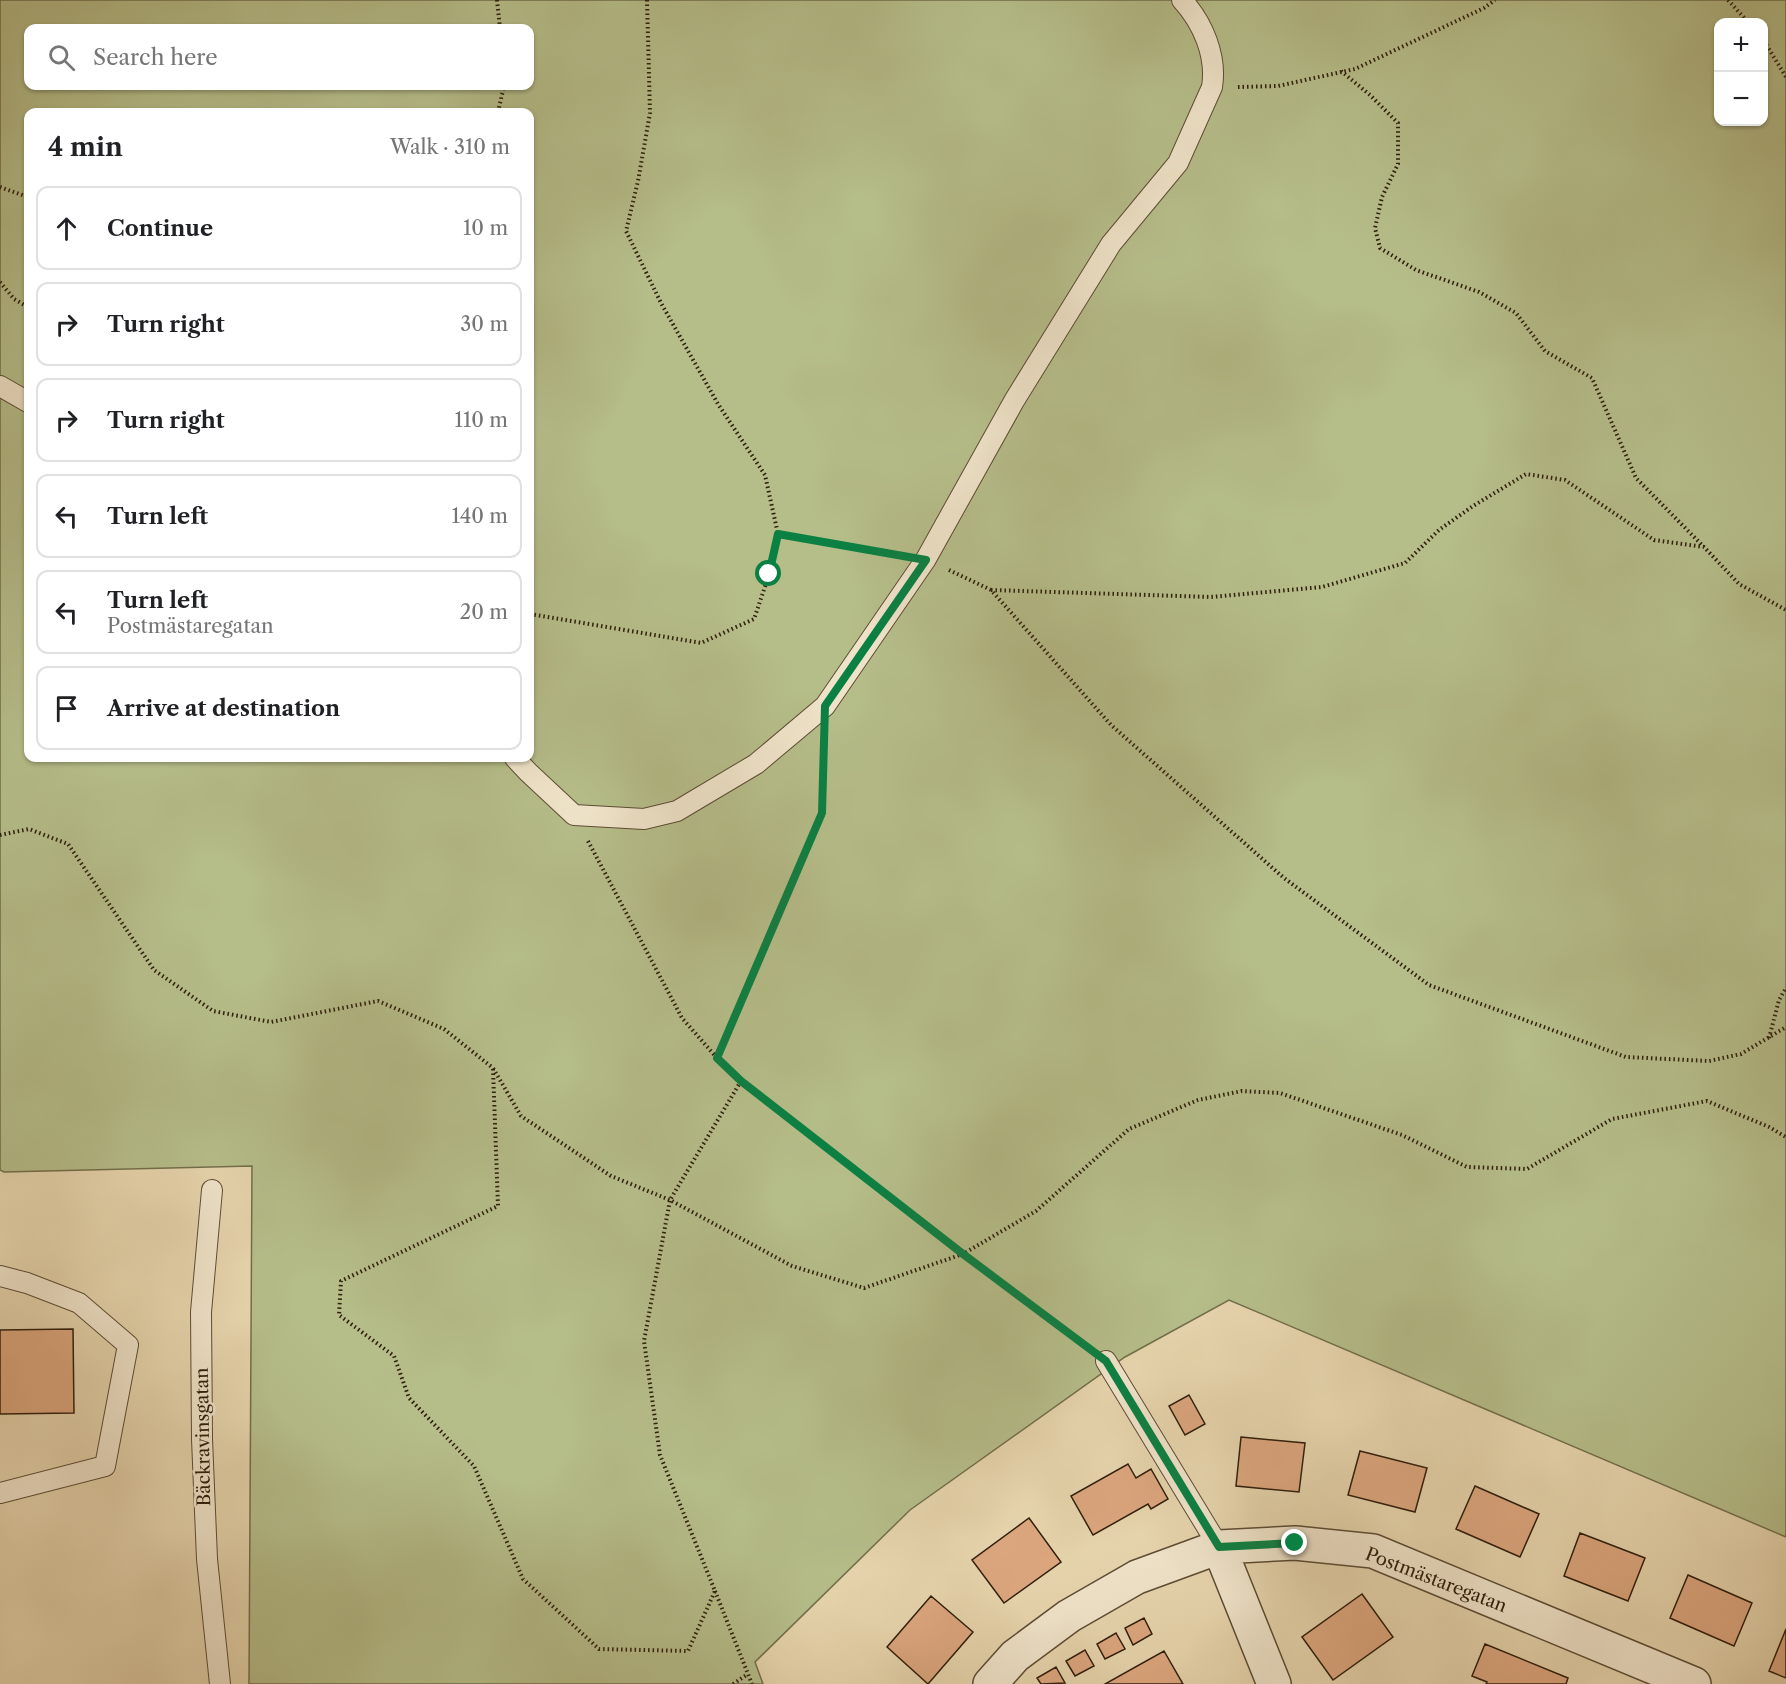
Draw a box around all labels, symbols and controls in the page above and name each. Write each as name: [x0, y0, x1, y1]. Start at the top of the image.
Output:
map controls: [1714, 18, 1768, 126]
button: +: [1714, 18, 1768, 72]
search box: [24, 24, 534, 90]
icon: search: [45, 41, 78, 74]
text: Search here: [93, 44, 218, 71]
button: −: [1714, 72, 1768, 126]
text: 4 min: [48, 131, 123, 163]
text: Walk · 310 m: [390, 135, 510, 159]
icon: ahead: [50, 212, 83, 245]
text: Continue: [107, 215, 213, 242]
text: 10 m: [463, 216, 508, 240]
icon: right: [50, 308, 83, 341]
text: Turn right: [107, 311, 225, 338]
text: 30 m: [460, 312, 508, 336]
icon: right: [50, 404, 83, 437]
text: Turn right: [107, 407, 225, 434]
text: 110 m: [455, 408, 508, 432]
icon: left: [50, 500, 83, 533]
text: Turn left: [107, 503, 208, 530]
text: 140 m: [451, 504, 508, 528]
route start: [755, 560, 781, 586]
text: Turn left: [107, 587, 208, 614]
icon: left: [50, 596, 83, 629]
text: 20 m: [460, 600, 508, 624]
text: Postmästaregatan: [107, 614, 274, 638]
icon: arrive: [50, 692, 83, 725]
text: Arrive at destination: [107, 695, 340, 722]
street label: Bäckravinsgatan: [191, 1367, 215, 1507]
route end: [1281, 1529, 1307, 1555]
street label: Postmästaregatan: [1362, 1543, 1510, 1617]

